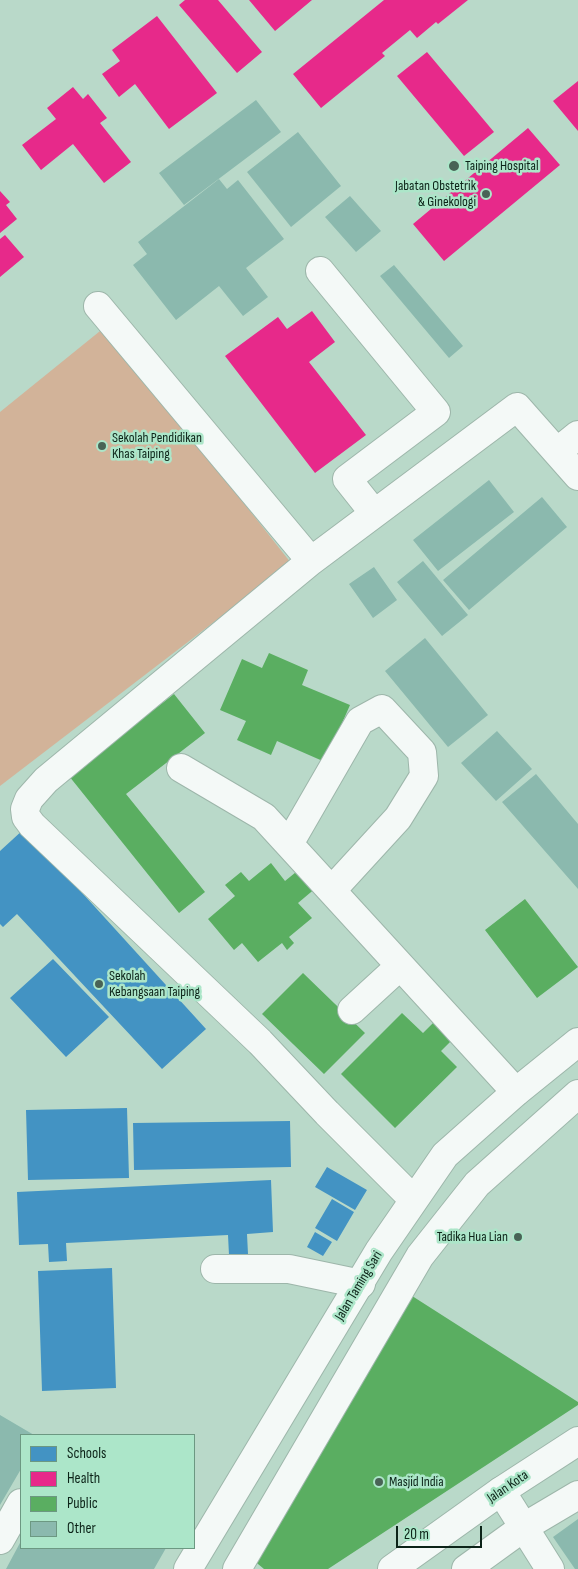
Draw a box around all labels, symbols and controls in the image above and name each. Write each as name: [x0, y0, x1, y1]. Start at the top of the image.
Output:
place label: Taiping Hospital: [465, 158, 538, 174]
marker: Taiping Hospital: [447, 159, 461, 173]
place label: Jabatan Obstetrik & Ginekologi: [395, 178, 476, 210]
marker: Jabatan Obstetrik & Ginekologi: [480, 188, 492, 200]
place label: Sekolah Pendidikan Khas Taiping: [112, 430, 202, 462]
marker: Sekolah Pendidikan Khas Taiping: [96, 440, 108, 452]
place label: Sekolah Kebangsaan Taiping: [109, 968, 200, 1000]
marker: Sekolah Kebangsaan Taiping: [93, 978, 105, 990]
place label: Tadika Hua Lian: [437, 1229, 508, 1245]
marker: Tadika Hua Lian: [512, 1231, 524, 1243]
street label: Jalan Taming Sari: [332, 1248, 386, 1324]
legend: [20, 1434, 195, 1549]
text: Schools: [67, 1444, 106, 1463]
street label: Jalan Kota: [484, 1467, 532, 1507]
text: Health: [67, 1469, 100, 1488]
place label: Masjid India: [389, 1474, 444, 1490]
marker: Masjid India: [373, 1476, 385, 1488]
text: Public: [67, 1494, 98, 1513]
scale bar: [398, 1516, 484, 1548]
text: Other: [67, 1519, 96, 1538]
text: 20 m: [404, 1525, 429, 1544]

